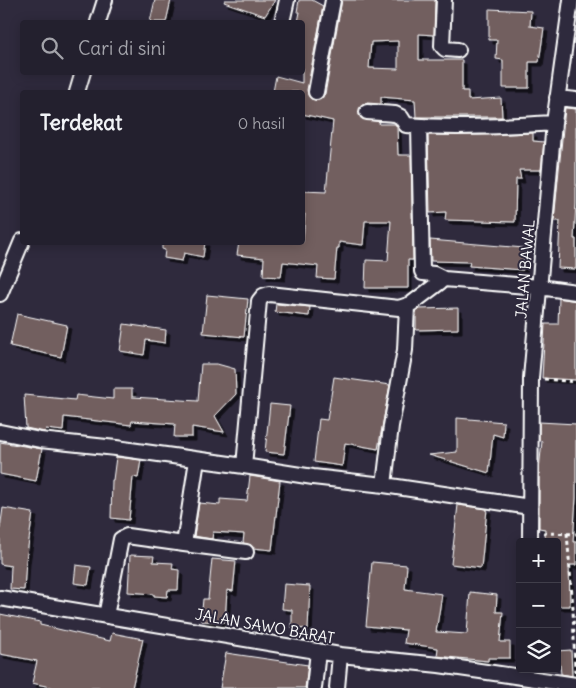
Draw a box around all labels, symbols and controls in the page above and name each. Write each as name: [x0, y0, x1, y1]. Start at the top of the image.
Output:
search box: [20, 20, 305, 75]
icon: search: [38, 34, 66, 62]
text: Cari di sini: [78, 36, 166, 60]
text: Terdekat: [40, 109, 122, 136]
text: 0 hasil: [238, 113, 285, 133]
street label: JALAN BAWAL: [511, 219, 539, 319]
map controls: [516, 538, 561, 673]
button: +: [516, 538, 561, 583]
button: −: [516, 583, 561, 628]
street label: JALAN SAWO BARAT: [194, 604, 336, 648]
button: layers: [516, 628, 561, 673]

